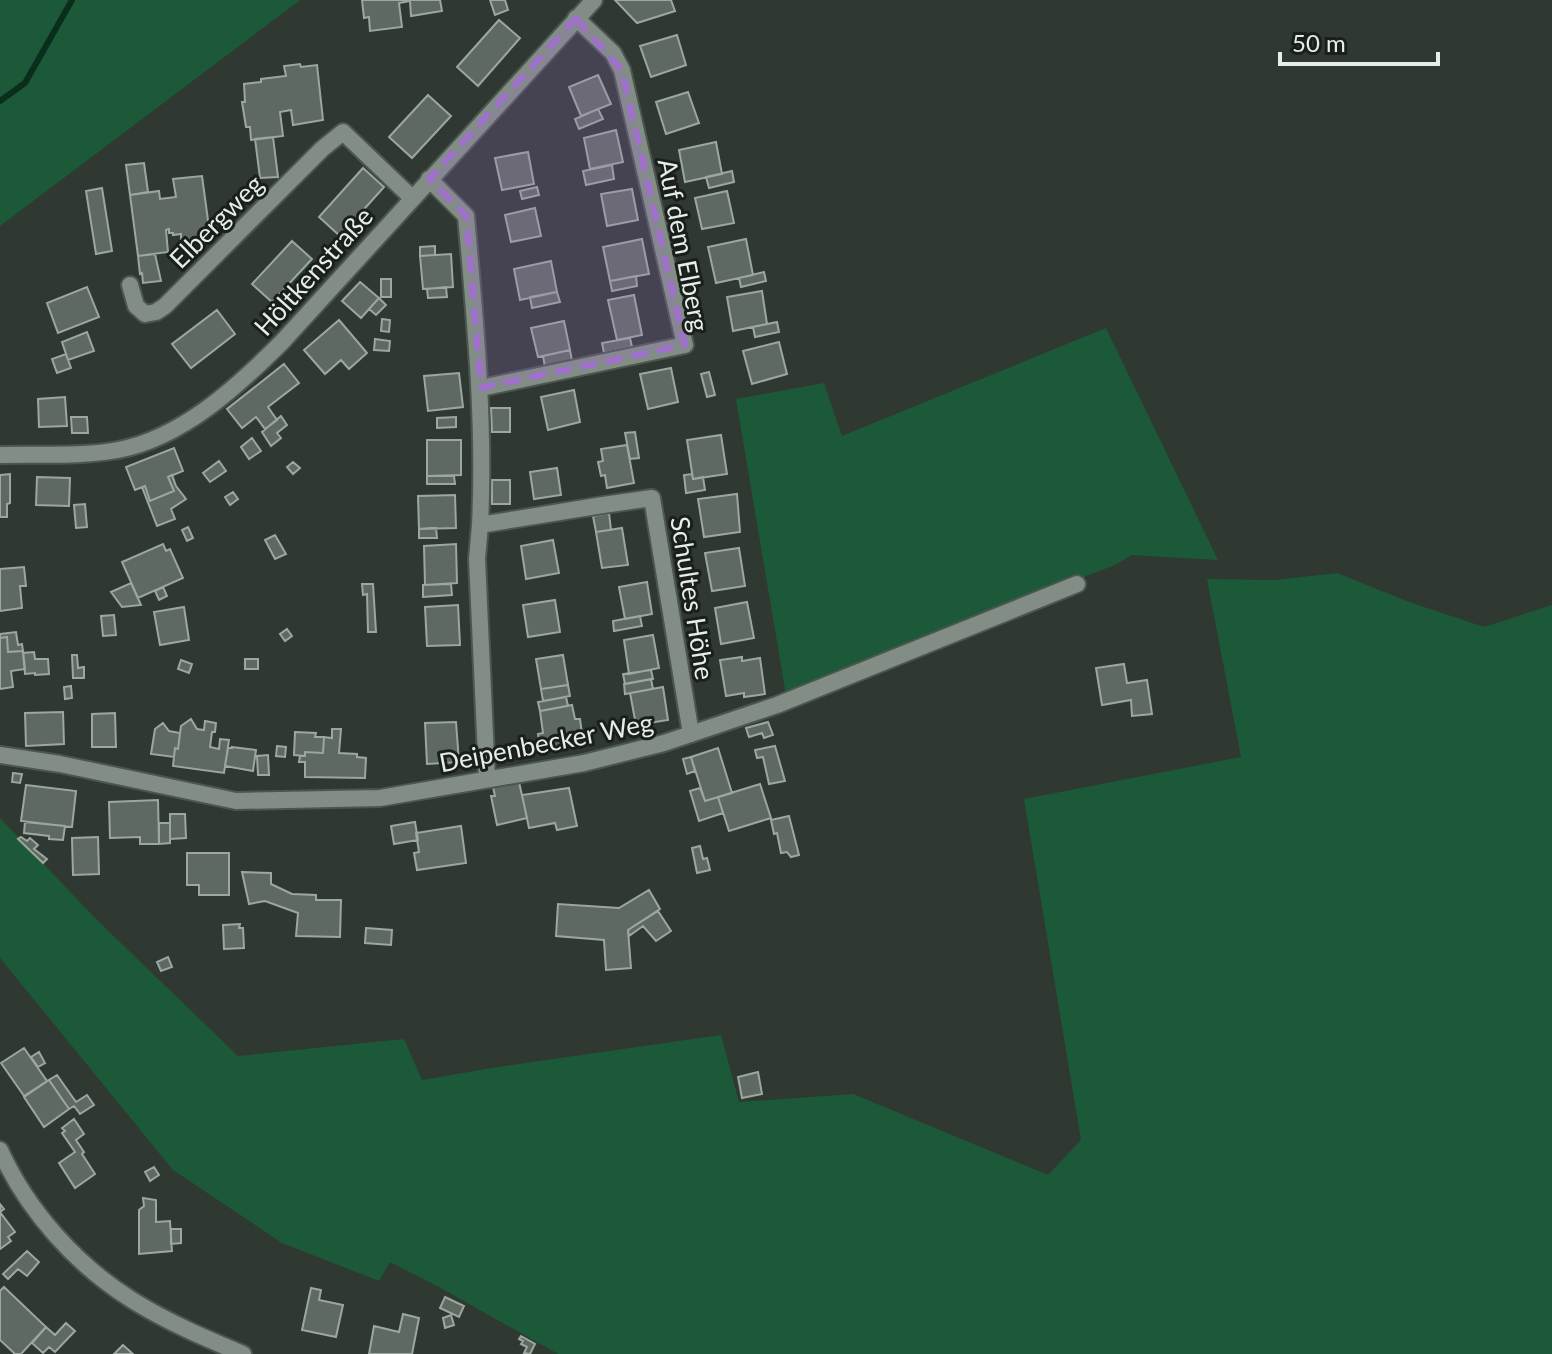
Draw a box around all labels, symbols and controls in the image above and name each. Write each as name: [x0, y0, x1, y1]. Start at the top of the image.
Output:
scale bar: [1280, 16, 1438, 66]
text: 50 m: [1292, 28, 1346, 57]
street label: Auf dem Elberg: [652, 156, 716, 334]
street label: Elbergweg: [162, 167, 270, 275]
street label: Höltkenstraße: [247, 200, 379, 342]
street label: Schultes Höhe: [664, 514, 722, 682]
street label: Deipenbecker Weg: [436, 706, 656, 778]

